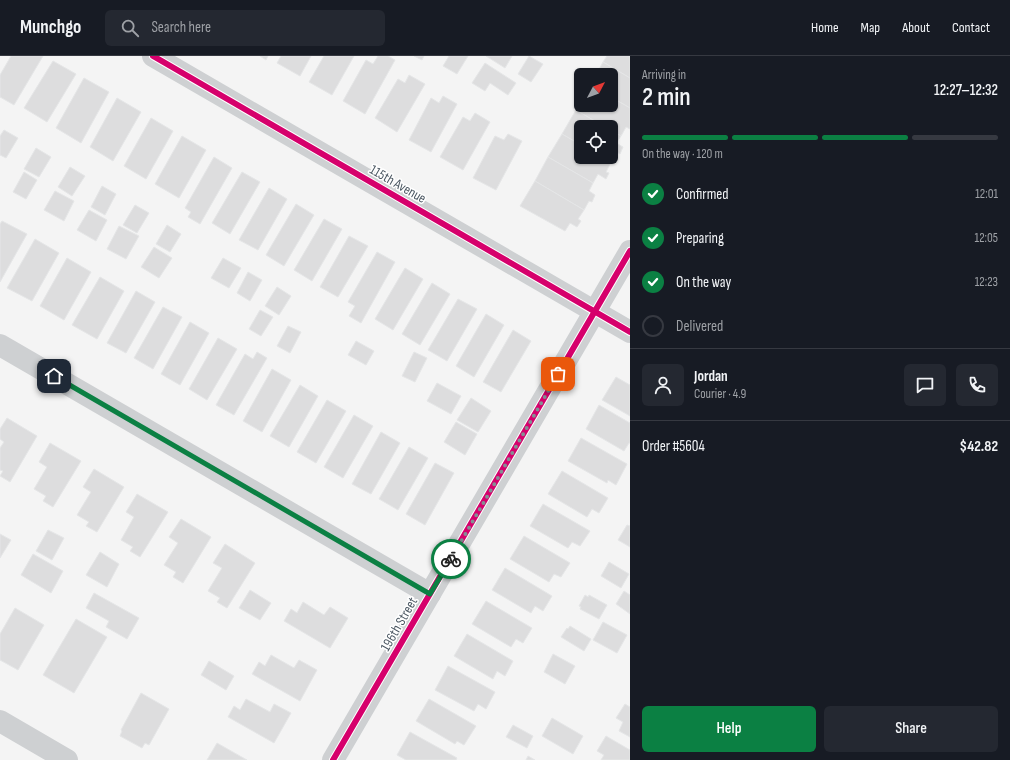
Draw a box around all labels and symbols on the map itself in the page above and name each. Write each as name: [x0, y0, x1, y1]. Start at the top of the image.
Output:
north arrow: [574, 68, 618, 112]
street label: 115th Avenue: [367, 161, 429, 207]
pin: [541, 357, 575, 391]
pin: [37, 359, 71, 393]
courier: [431, 539, 471, 579]
street label: 196th Street: [377, 594, 421, 654]

